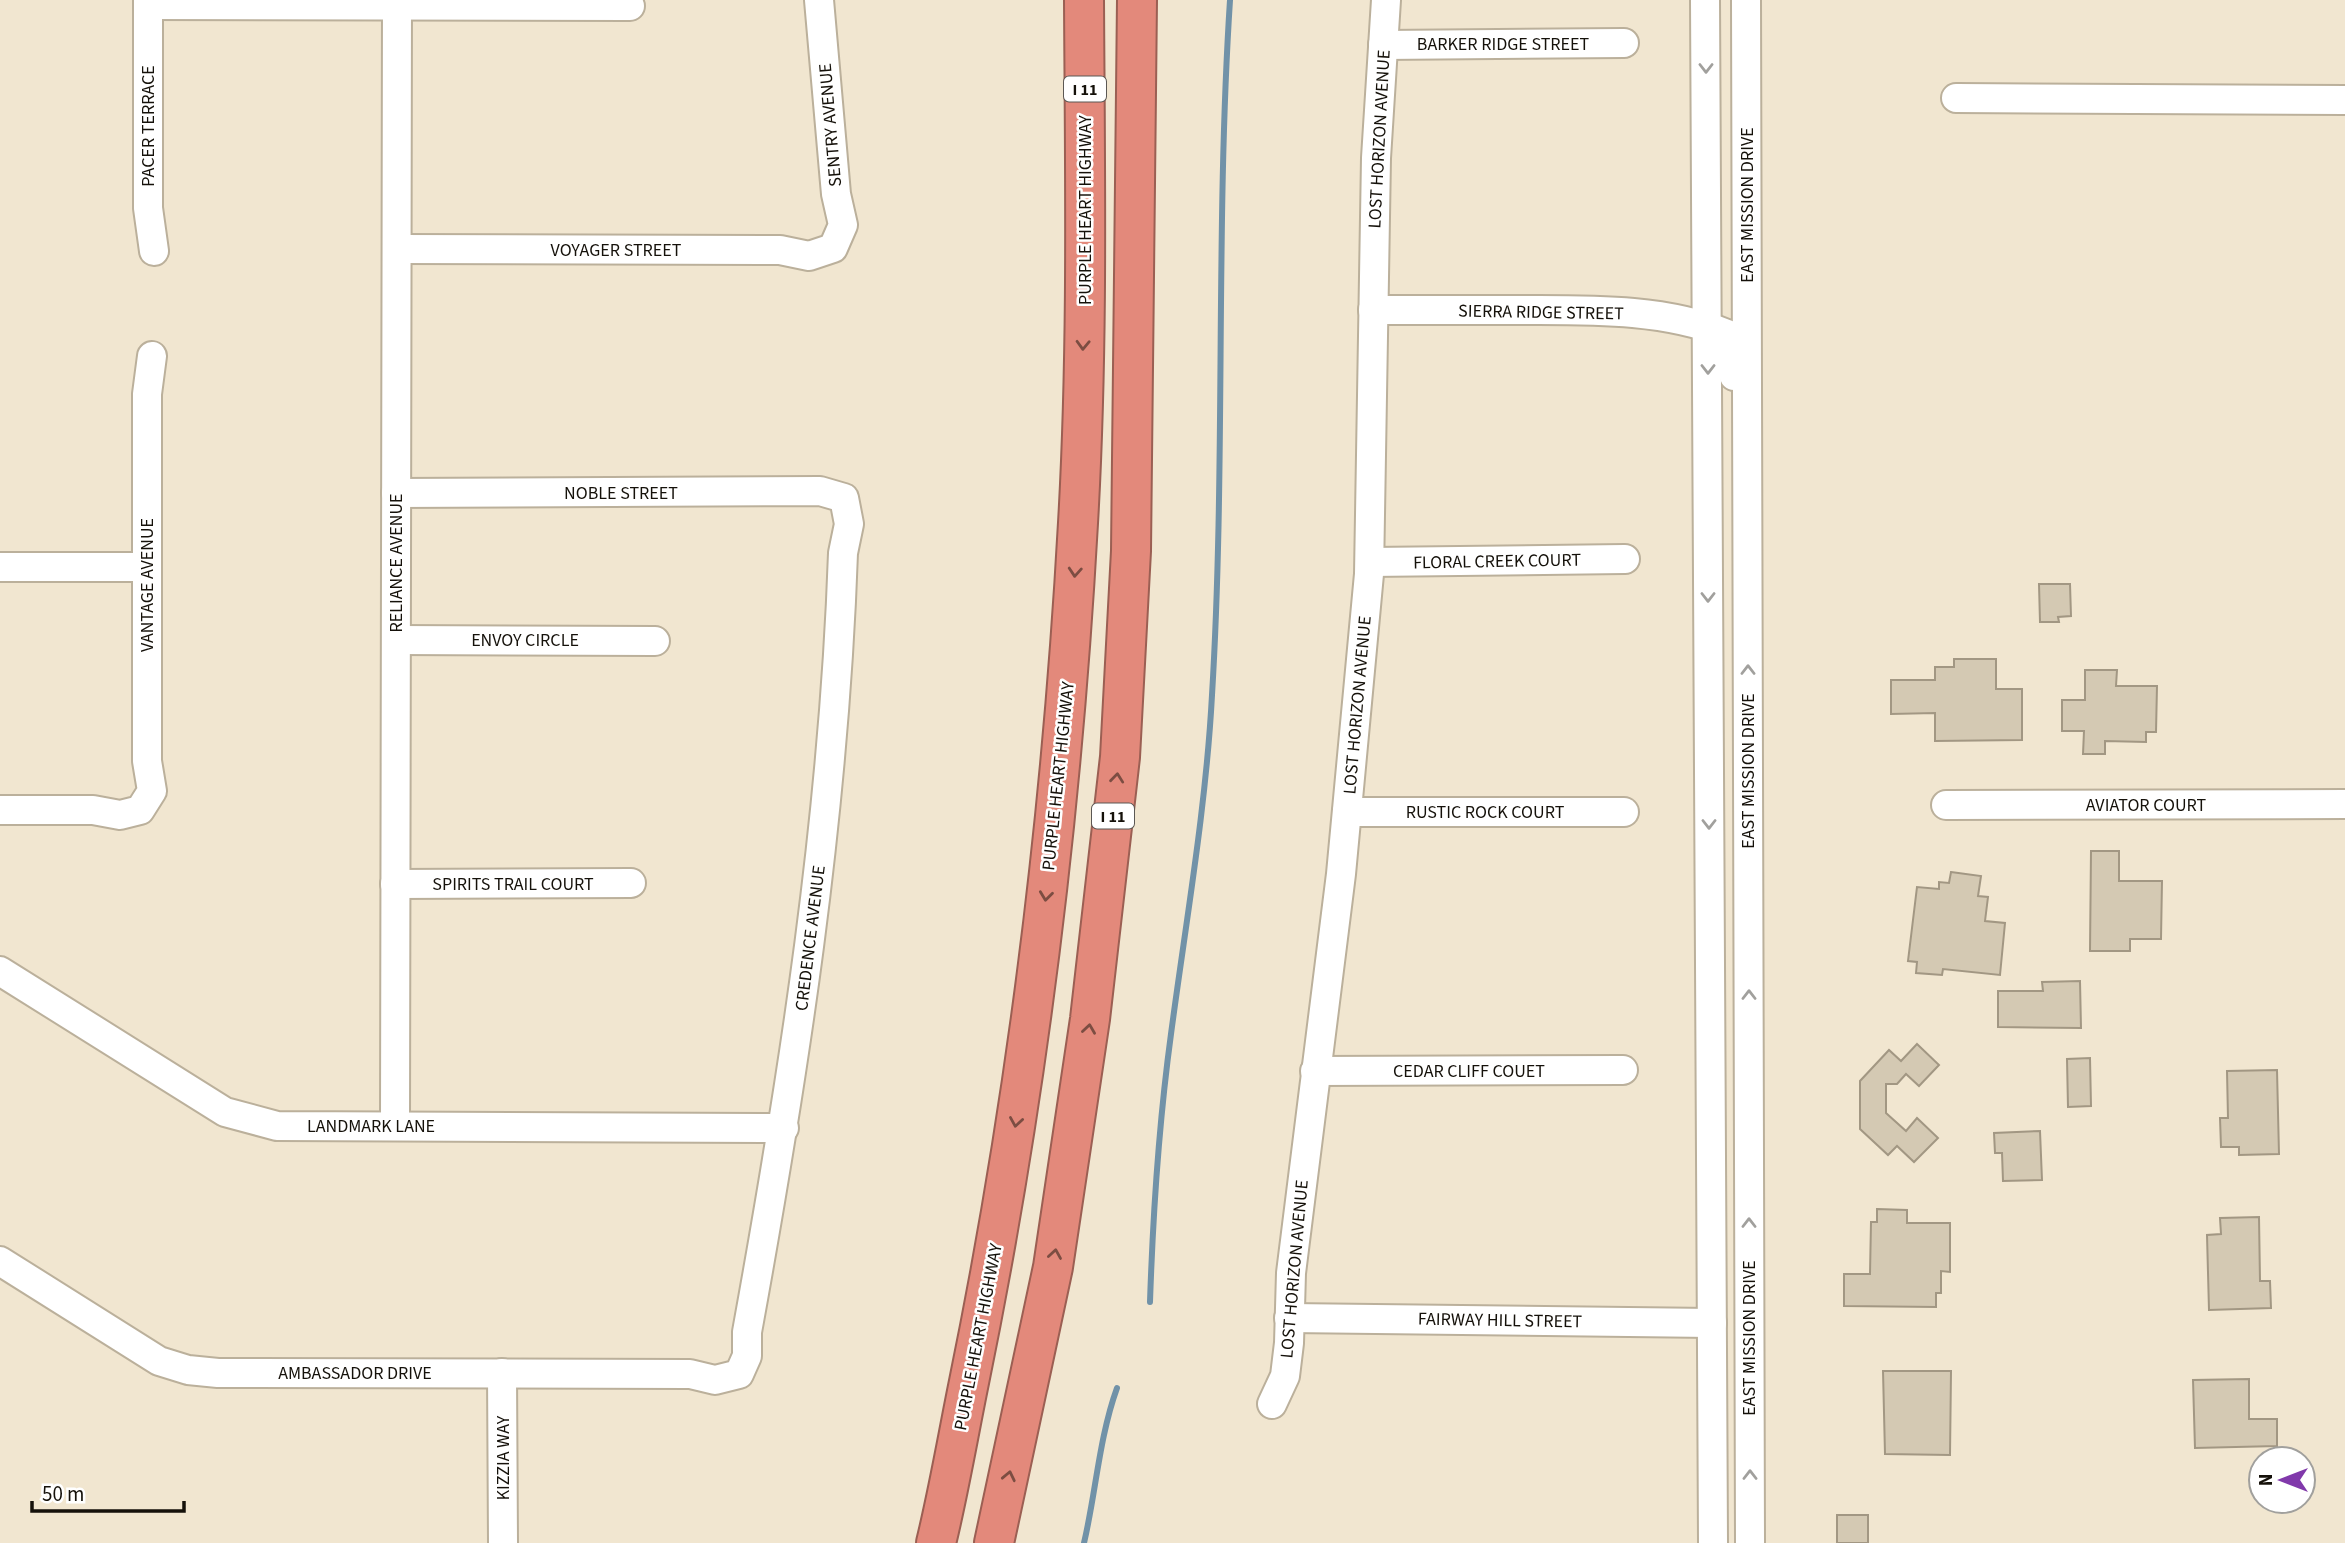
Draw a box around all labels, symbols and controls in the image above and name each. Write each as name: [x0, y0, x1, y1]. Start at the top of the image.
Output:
street label: BARKER RIDGE STREET: [1417, 32, 1590, 57]
street label: LOST HORIZON AVENUE: [1362, 49, 1397, 229]
street label: SENTRY AVENUE: [813, 62, 848, 188]
one-way arrow: [1698, 63, 1714, 74]
street label: PACER TERRACE: [136, 65, 161, 187]
road number: I 11: [1064, 76, 1106, 102]
street label: PURPLE HEART HIGHWAY: [1073, 115, 1098, 305]
street label: EAST MISSION DRIVE: [1735, 127, 1760, 283]
street label: VOYAGER STREET: [551, 238, 682, 263]
street label: SIERRA RIDGE STREET: [1458, 299, 1624, 326]
one-way arrow: [1076, 340, 1091, 351]
one-way arrow: [1700, 364, 1716, 375]
street label: NOBLE STREET: [564, 481, 678, 506]
street label: RELIANCE AVENUE: [384, 493, 409, 633]
street label: VANTAGE AVENUE: [135, 518, 160, 652]
street label: FLORAL CREEK COURT: [1413, 548, 1582, 575]
one-way arrow: [1068, 567, 1083, 578]
one-way arrow: [1700, 592, 1716, 602]
street label: LOST HORIZON AVENUE: [1337, 615, 1378, 795]
street label: ENVOY CIRCLE: [471, 628, 579, 653]
one-way arrow: [1740, 664, 1756, 675]
street label: PURPLE HEART HIGHWAY: [1036, 680, 1081, 872]
street label: EAST MISSION DRIVE: [1736, 693, 1761, 849]
one-way arrow: [1110, 772, 1125, 784]
street label: AVIATOR COURT: [2086, 793, 2207, 818]
street label: RUSTIC ROCK COURT: [1406, 800, 1565, 825]
road number: I 11: [1092, 804, 1134, 828]
one-way arrow: [1701, 819, 1717, 830]
street label: CREDENCE AVENUE: [789, 864, 832, 1012]
street label: SPIRITS TRAIL COURT: [432, 872, 594, 897]
one-way arrow: [1038, 891, 1053, 902]
one-way arrow: [1741, 990, 1757, 1000]
one-way arrow: [1081, 1023, 1096, 1034]
street label: CEDAR CLIFF COUET: [1393, 1059, 1545, 1084]
street label: LANDMARK LANE: [307, 1114, 435, 1139]
one-way arrow: [1008, 1116, 1023, 1128]
street label: LOST HORIZON AVENUE: [1274, 1179, 1315, 1359]
one-way arrow: [1741, 1217, 1757, 1228]
street label: PURPLE HEART HIGHWAY: [948, 1241, 1009, 1433]
one-way arrow: [1047, 1248, 1062, 1259]
street label: EAST MISSION DRIVE: [1737, 1260, 1762, 1416]
street label: FAIRWAY HILL STREET: [1418, 1307, 1583, 1334]
street label: AMBASSADOR DRIVE: [278, 1361, 432, 1386]
street label: KIZZIA WAY: [491, 1415, 516, 1500]
north arrow: [2247, 1445, 2317, 1515]
one-way arrow: [1742, 1469, 1758, 1480]
scale bar: [32, 1470, 184, 1514]
one-way arrow: [1000, 1470, 1015, 1482]
text: N: [2253, 1474, 2280, 1486]
text: 50 m: [42, 1479, 84, 1509]

